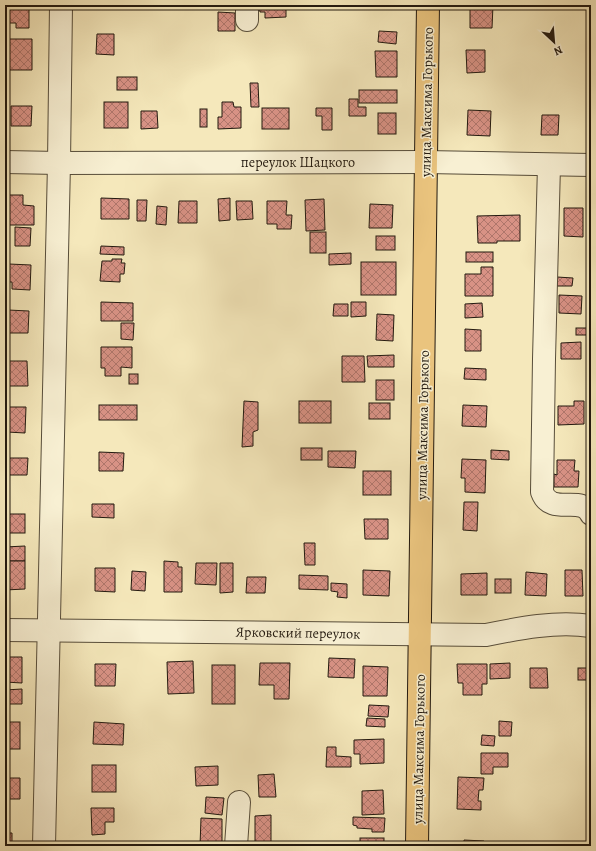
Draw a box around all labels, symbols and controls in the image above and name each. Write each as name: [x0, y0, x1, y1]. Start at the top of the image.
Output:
north arrow: [534, 22, 574, 62]
street label: улица Максима Горького: [416, 27, 438, 178]
text: N: [551, 42, 565, 59]
street label: переулок Шацкого: [241, 153, 355, 172]
street label: улица Максима Горького: [412, 350, 434, 501]
street label: Ярковский переулок: [235, 622, 361, 644]
street label: улица Максима Горького: [408, 674, 430, 825]

